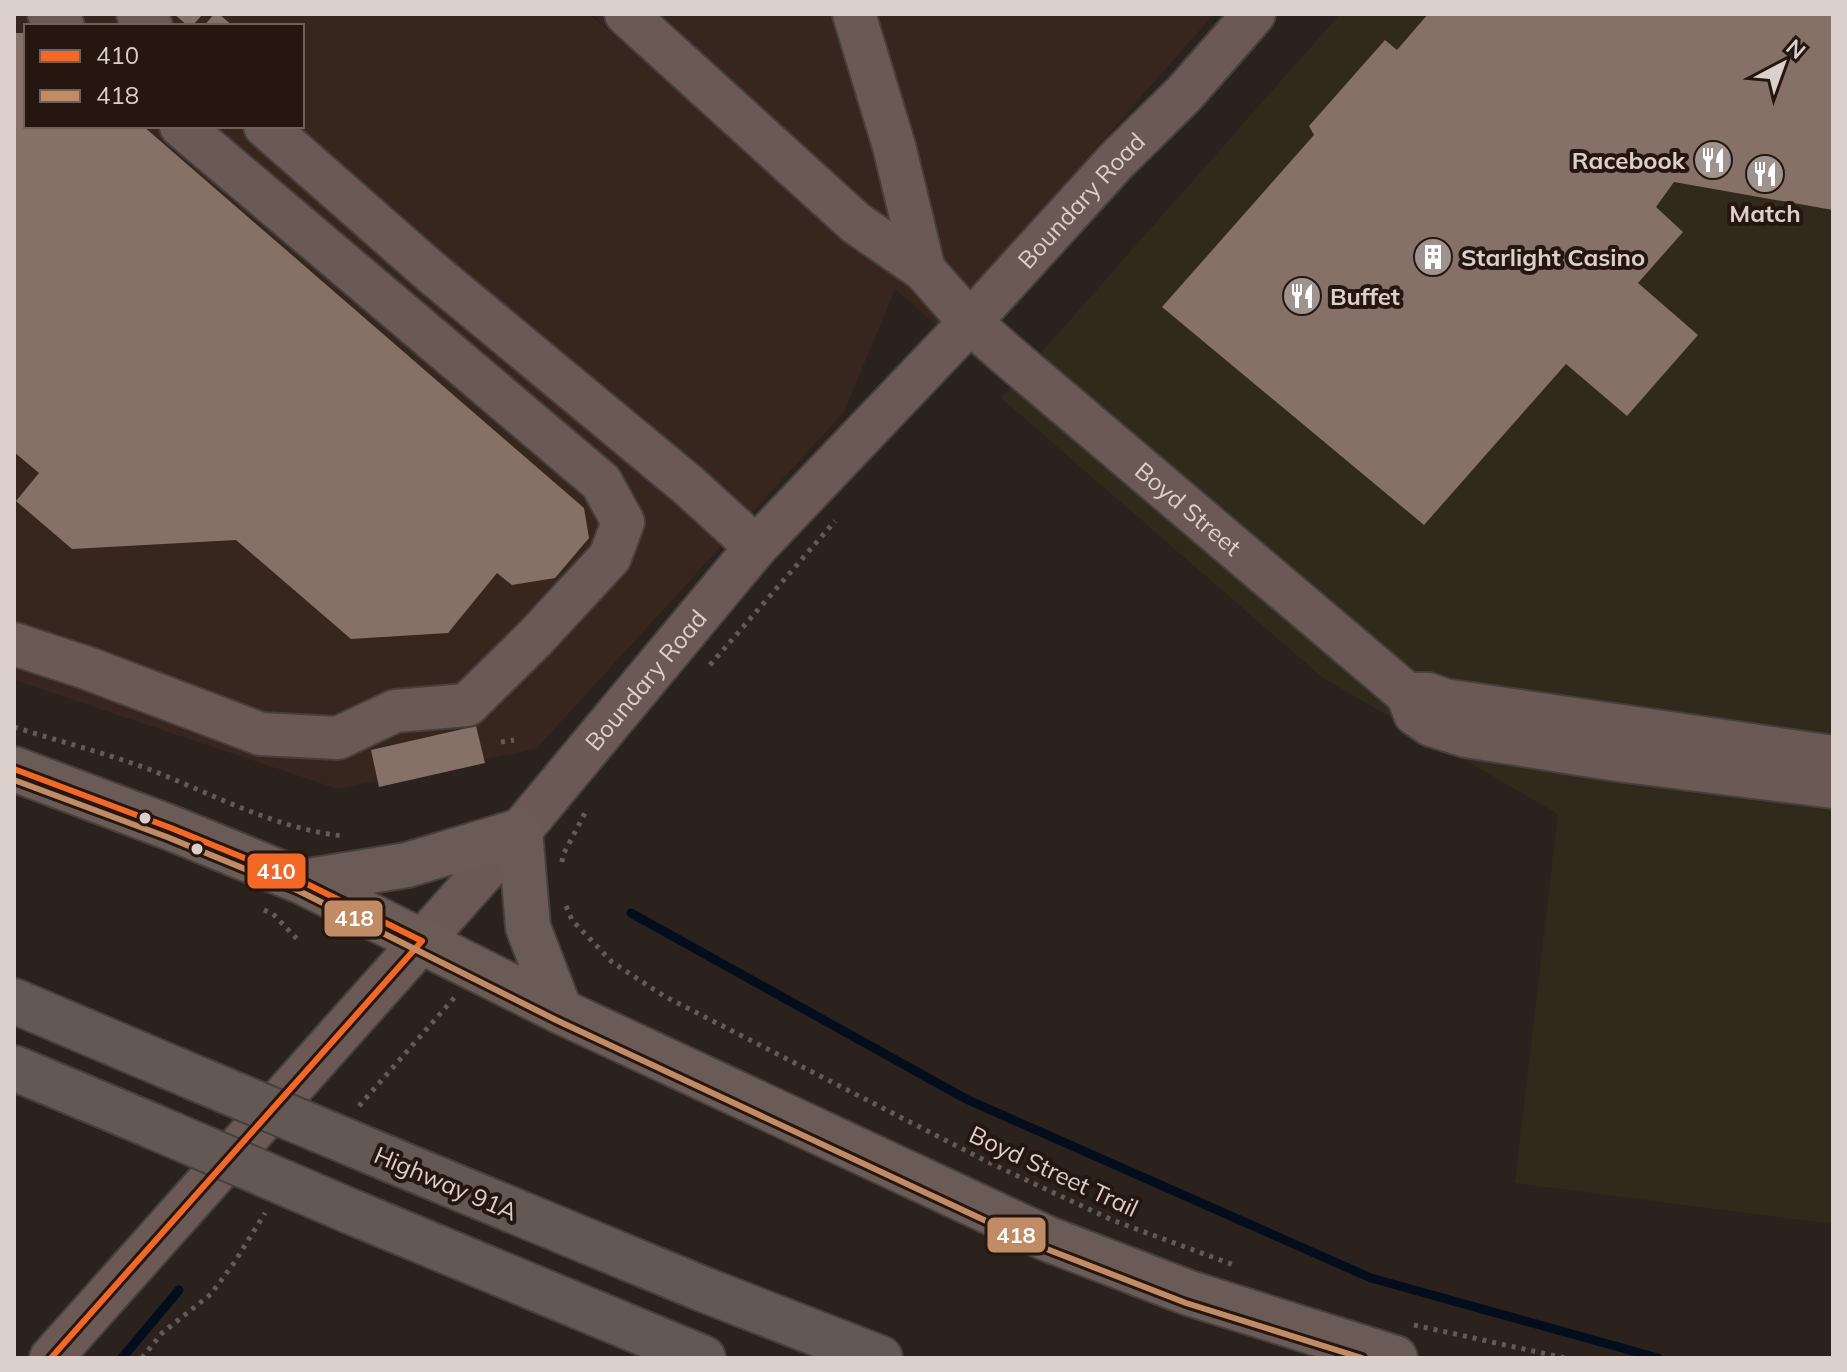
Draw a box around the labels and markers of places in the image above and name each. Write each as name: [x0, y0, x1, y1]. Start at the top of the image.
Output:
restaurant icon: Racebook: [1692, 139, 1734, 181]
place label: Racebook: [1572, 145, 1686, 175]
restaurant icon: Match: [1744, 153, 1786, 195]
place label: Match: [1729, 198, 1801, 228]
building icon: Starlight Casino: [1412, 236, 1454, 278]
place label: Starlight Casino: [1461, 242, 1645, 272]
restaurant icon: Buffet: [1281, 275, 1323, 317]
place label: Buffet: [1330, 281, 1400, 311]
unlabelled marker: [137, 810, 153, 826]
unlabelled marker: [189, 841, 205, 857]

